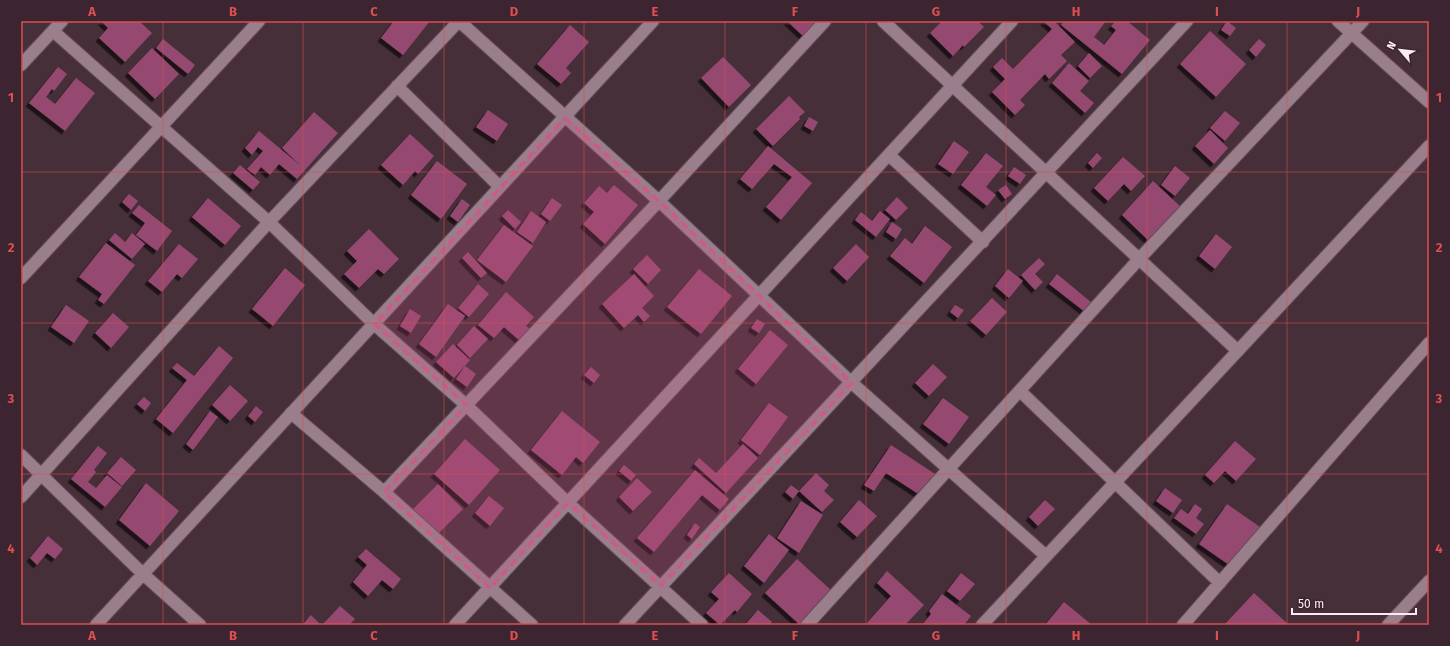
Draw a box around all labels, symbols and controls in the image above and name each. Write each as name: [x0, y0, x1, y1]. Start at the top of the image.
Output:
text: A: [87, 4, 96, 19]
text: B: [229, 4, 237, 19]
text: C: [370, 4, 378, 19]
text: D: [510, 4, 519, 19]
text: E: [652, 4, 659, 19]
text: F: [792, 4, 799, 19]
text: G: [932, 4, 940, 19]
text: H: [1072, 4, 1080, 19]
text: I: [1215, 4, 1219, 19]
text: J: [1355, 4, 1360, 19]
north arrow: [1380, 30, 1420, 70]
text: N: [1384, 39, 1399, 52]
text: 1: [8, 90, 14, 105]
text: 1: [1436, 90, 1442, 105]
text: 2: [8, 240, 15, 255]
text: 2: [1436, 240, 1443, 255]
text: 3: [7, 391, 15, 406]
text: 3: [1435, 391, 1443, 406]
text: 4: [7, 541, 15, 556]
text: 4: [1435, 541, 1443, 556]
scale bar: [1292, 590, 1416, 616]
text: 50 m: [1298, 597, 1324, 611]
text: A: [87, 628, 96, 643]
text: B: [229, 628, 237, 643]
text: C: [370, 628, 378, 643]
text: D: [510, 628, 519, 643]
text: E: [652, 628, 659, 643]
text: F: [792, 628, 799, 643]
text: G: [932, 628, 940, 643]
text: H: [1072, 628, 1080, 643]
text: I: [1215, 628, 1219, 643]
text: J: [1355, 628, 1360, 643]

